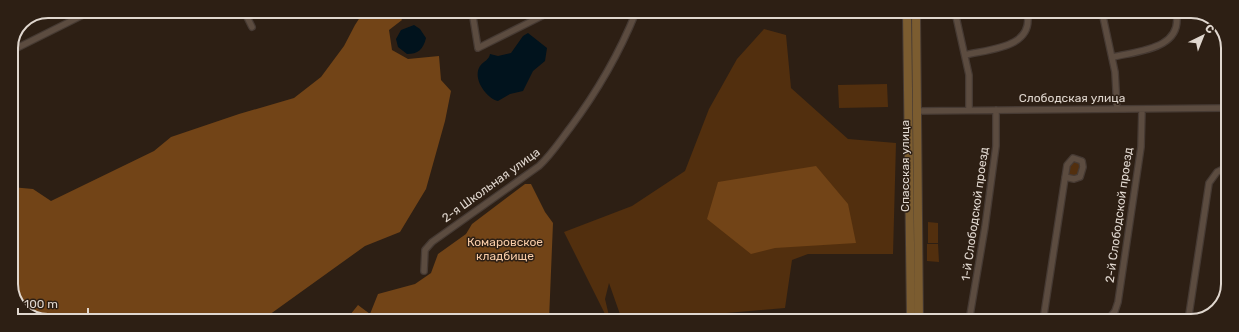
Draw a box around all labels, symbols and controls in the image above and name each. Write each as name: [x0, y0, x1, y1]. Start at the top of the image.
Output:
north arrow: [1183, 16, 1223, 56]
text: С: [1202, 22, 1217, 37]
street label: Слободская улица: [1019, 91, 1125, 105]
street label: Спасская улица: [898, 120, 912, 212]
street label: 2-я Школьная улица: [439, 145, 543, 225]
street label: 1-й Слободской проезд: [959, 146, 991, 282]
street label: 2-й Слободской проезд: [1103, 146, 1135, 284]
park label: Комаровское кладбище: [467, 235, 543, 263]
scale bar: [18, 290, 88, 316]
text: 100 m: [24, 297, 58, 311]

